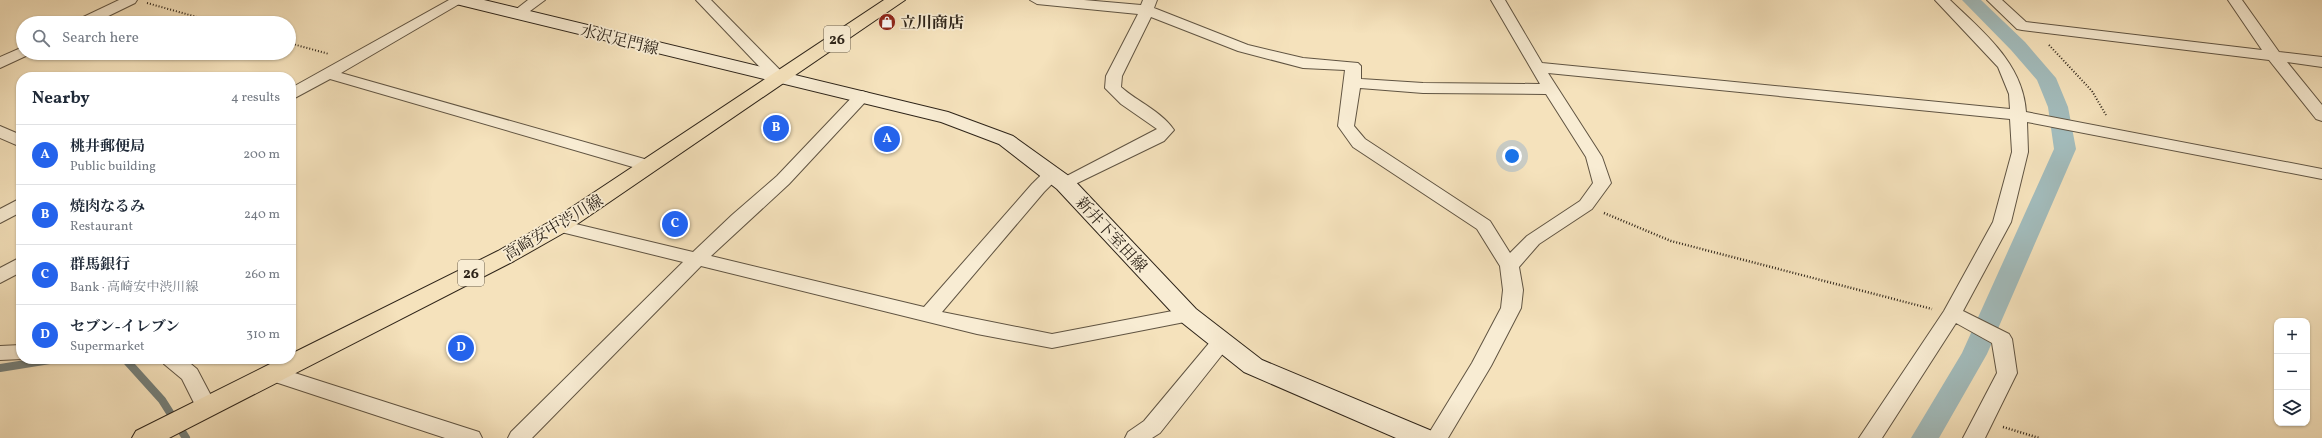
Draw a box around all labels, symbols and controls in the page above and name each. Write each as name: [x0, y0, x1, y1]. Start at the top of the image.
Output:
shop icon: 立川商店: [877, 12, 897, 32]
place label: 立川商店: [900, 13, 964, 35]
search box: [16, 16, 296, 60]
street label: 水沢足門線: [578, 21, 661, 61]
road number: 26: [824, 26, 850, 52]
icon: search: [30, 27, 52, 49]
text: Search here: [62, 28, 139, 49]
text: Nearby: [32, 87, 90, 110]
text: 4 results: [231, 89, 280, 107]
pin: B: [763, 113, 789, 143]
pin: A: [874, 124, 900, 154]
text: 桃井郵便局: [70, 137, 145, 158]
text: A: [40, 146, 50, 164]
text: 200 m: [243, 146, 280, 164]
your location: [1502, 146, 1522, 166]
text: Public building: [70, 158, 156, 176]
street label: 高崎安中渋川線: [500, 190, 608, 267]
street label: 新井下室田線: [1070, 193, 1151, 278]
text: 焼肉なるみ: [70, 197, 145, 218]
text: B: [41, 206, 49, 224]
text: 240 m: [244, 206, 280, 224]
pin: C: [662, 209, 688, 239]
text: Restaurant: [70, 218, 133, 236]
text: 群馬銀行: [70, 255, 130, 276]
road number: 26: [458, 260, 484, 286]
text: C: [41, 266, 49, 284]
text: 260 m: [245, 266, 280, 284]
text: Bank · 高崎安中渋川線: [70, 279, 198, 297]
text: セブン-イレブン: [70, 317, 180, 338]
map controls: [2274, 318, 2310, 426]
button: +: [2274, 318, 2310, 354]
text: D: [40, 326, 50, 344]
text: 310 m: [246, 326, 280, 344]
pin: D: [448, 333, 474, 363]
text: Supermarket: [70, 338, 145, 356]
button: −: [2274, 354, 2310, 390]
button: layers: [2274, 390, 2310, 426]

